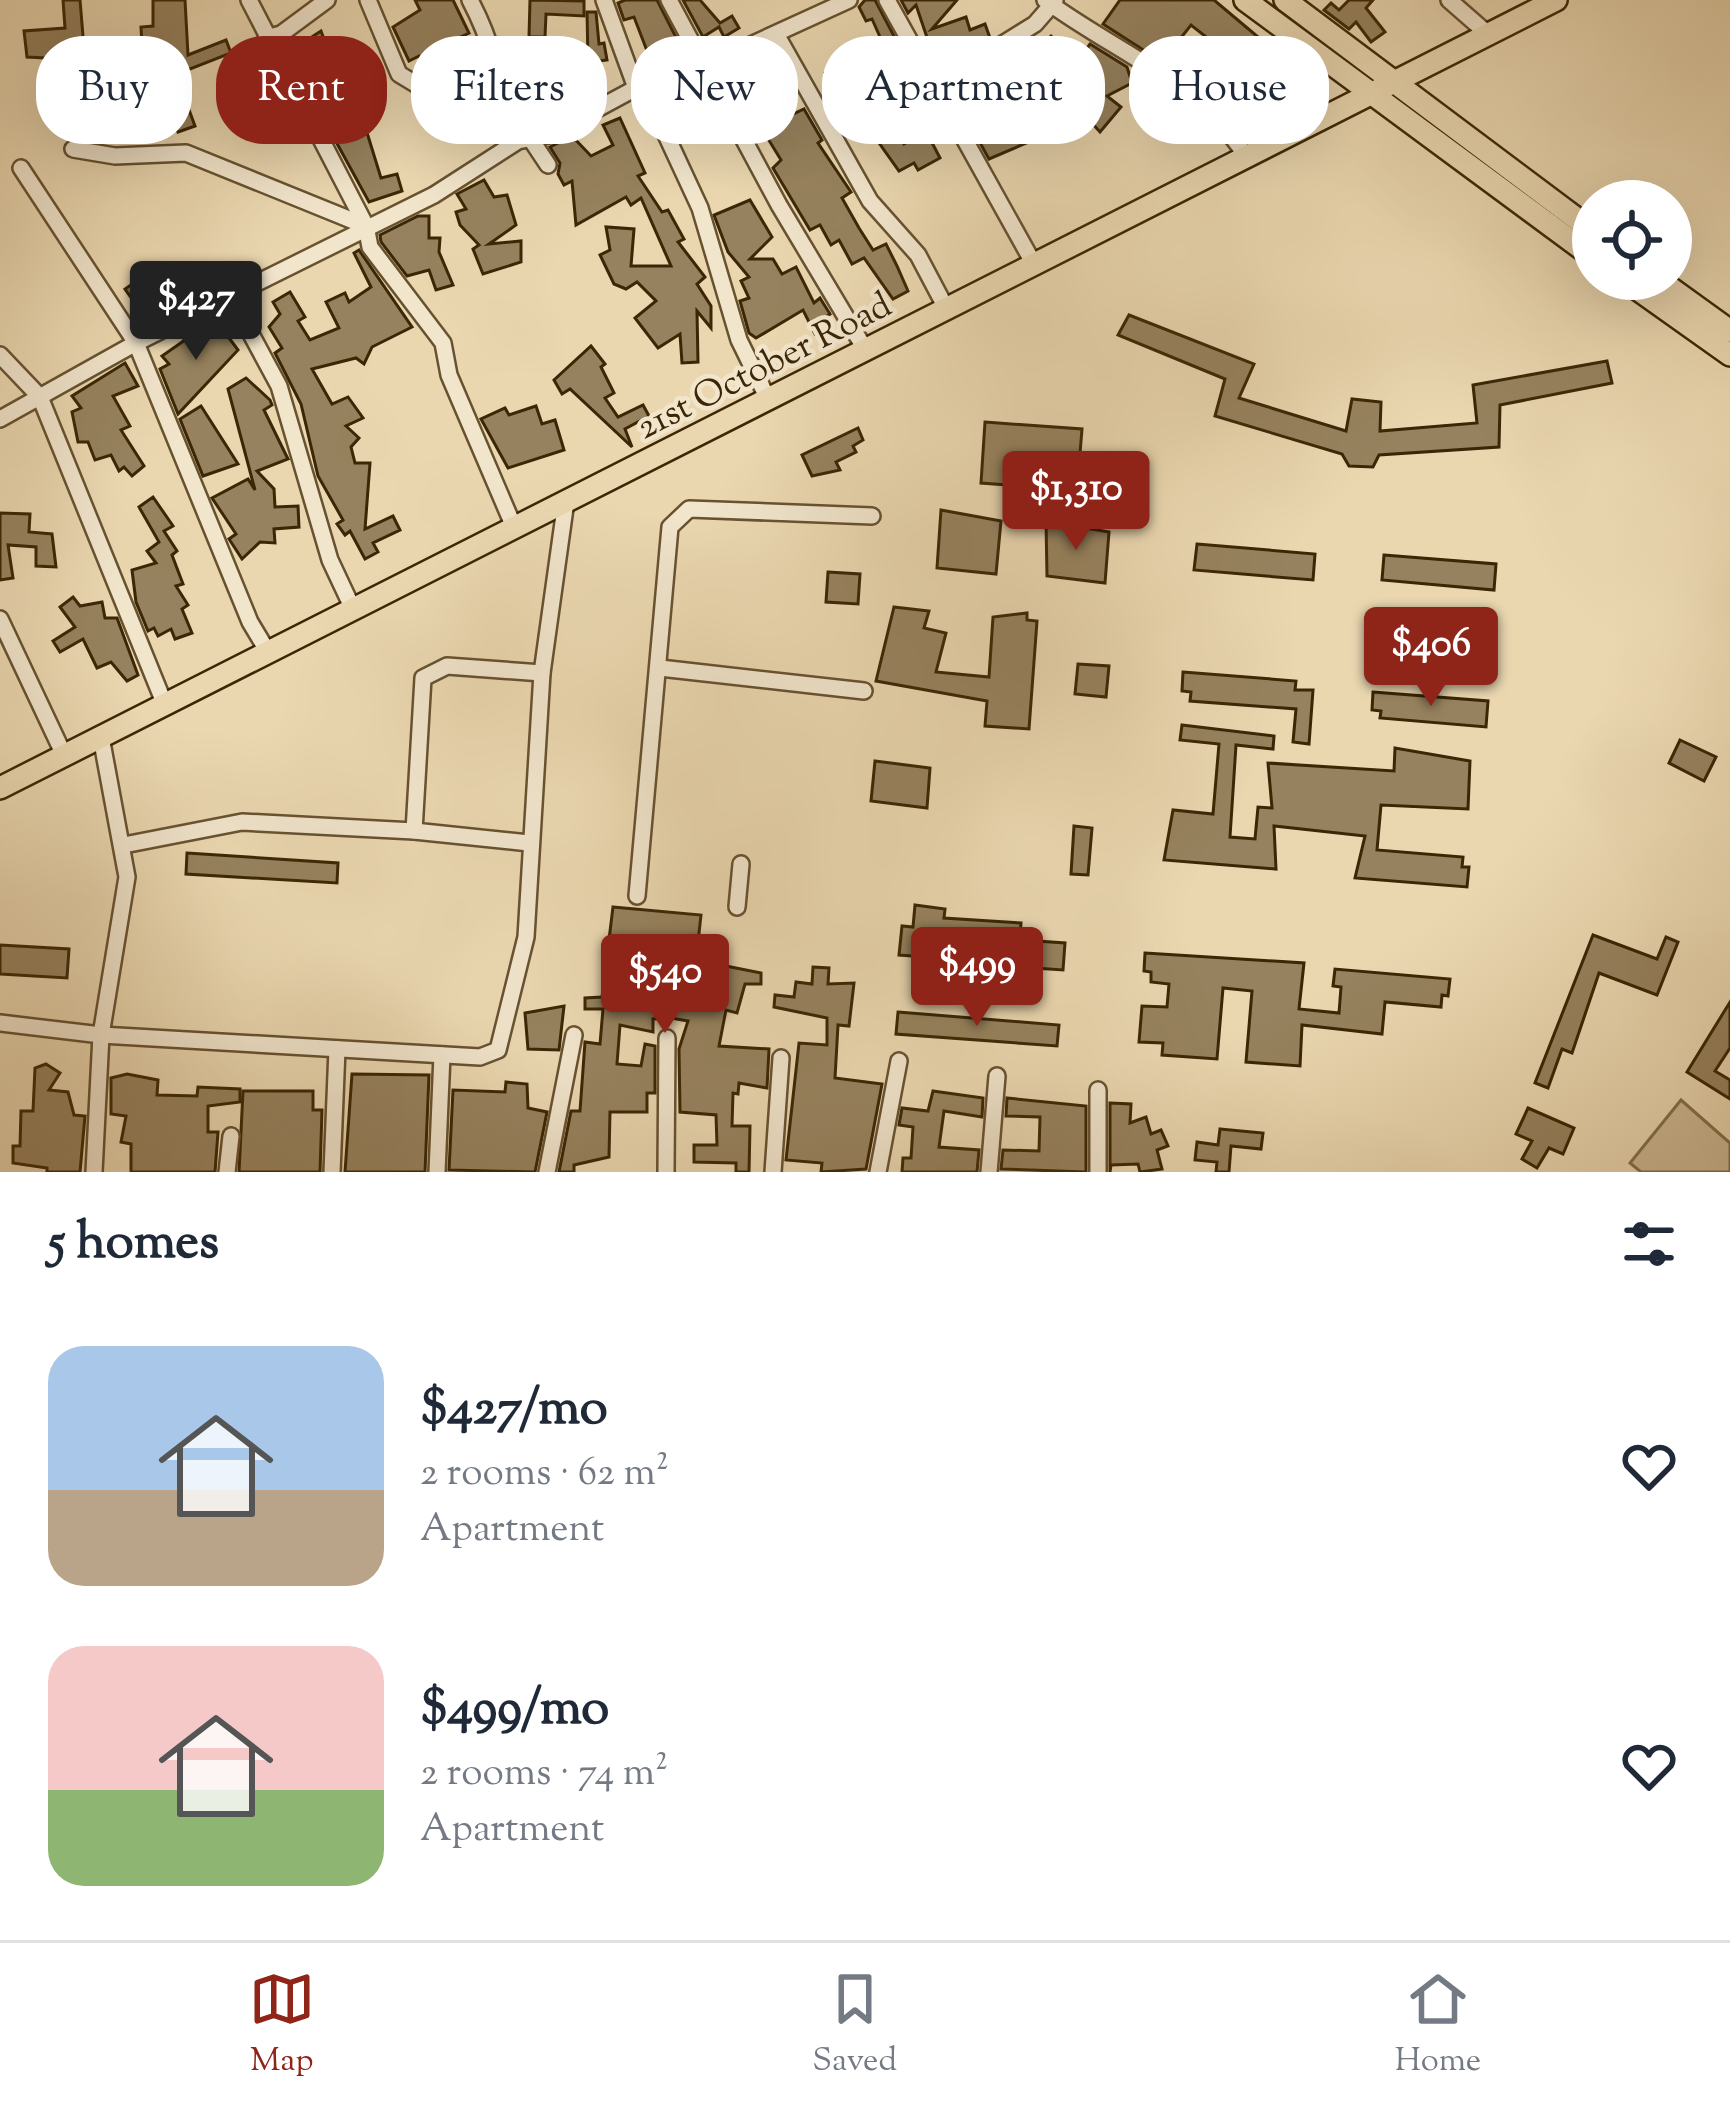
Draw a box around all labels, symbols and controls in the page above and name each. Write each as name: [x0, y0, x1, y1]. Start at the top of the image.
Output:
chip: Buy: [36, 36, 192, 144]
chip: Rent: [216, 36, 387, 144]
chip: Filters: [411, 36, 607, 144]
chip: New: [631, 36, 798, 144]
chip: Apartment: [822, 36, 1105, 144]
chip: House: [1129, 36, 1329, 144]
map controls: [1572, 180, 1692, 300]
button: locate: [1572, 180, 1692, 300]
pin: $427: [125, 261, 267, 363]
text: $427: [157, 272, 235, 328]
street label: 21st October Road: [628, 281, 901, 454]
pin: $1,310: [978, 451, 1174, 553]
text: $1,310: [1029, 462, 1123, 518]
pin: $406: [1360, 607, 1502, 709]
text: $406: [1391, 618, 1471, 674]
pin: $499: [906, 927, 1048, 1029]
pin: $540: [594, 934, 736, 1036]
text: $499: [938, 938, 1016, 994]
text: $540: [628, 945, 702, 1001]
text: 5 homes: [48, 1208, 219, 1281]
icon: filters: [1616, 1211, 1682, 1277]
text: $427/mo: [420, 1374, 608, 1447]
icon: home: [144, 1394, 288, 1538]
icon: heart: [1616, 1433, 1682, 1499]
text: 2 rooms · 62 m²: [420, 1447, 669, 1503]
text: Apartment: [420, 1503, 604, 1559]
text: $499/mo: [420, 1674, 609, 1747]
icon: home: [144, 1694, 288, 1838]
icon: heart: [1616, 1733, 1682, 1799]
text: 2 rooms · 74 m²: [420, 1747, 668, 1803]
text: Apartment: [420, 1803, 604, 1859]
tab: Map: [249, 1966, 315, 2086]
tab: Saved: [812, 1966, 897, 2086]
tab: Home: [1395, 1966, 1481, 2086]

